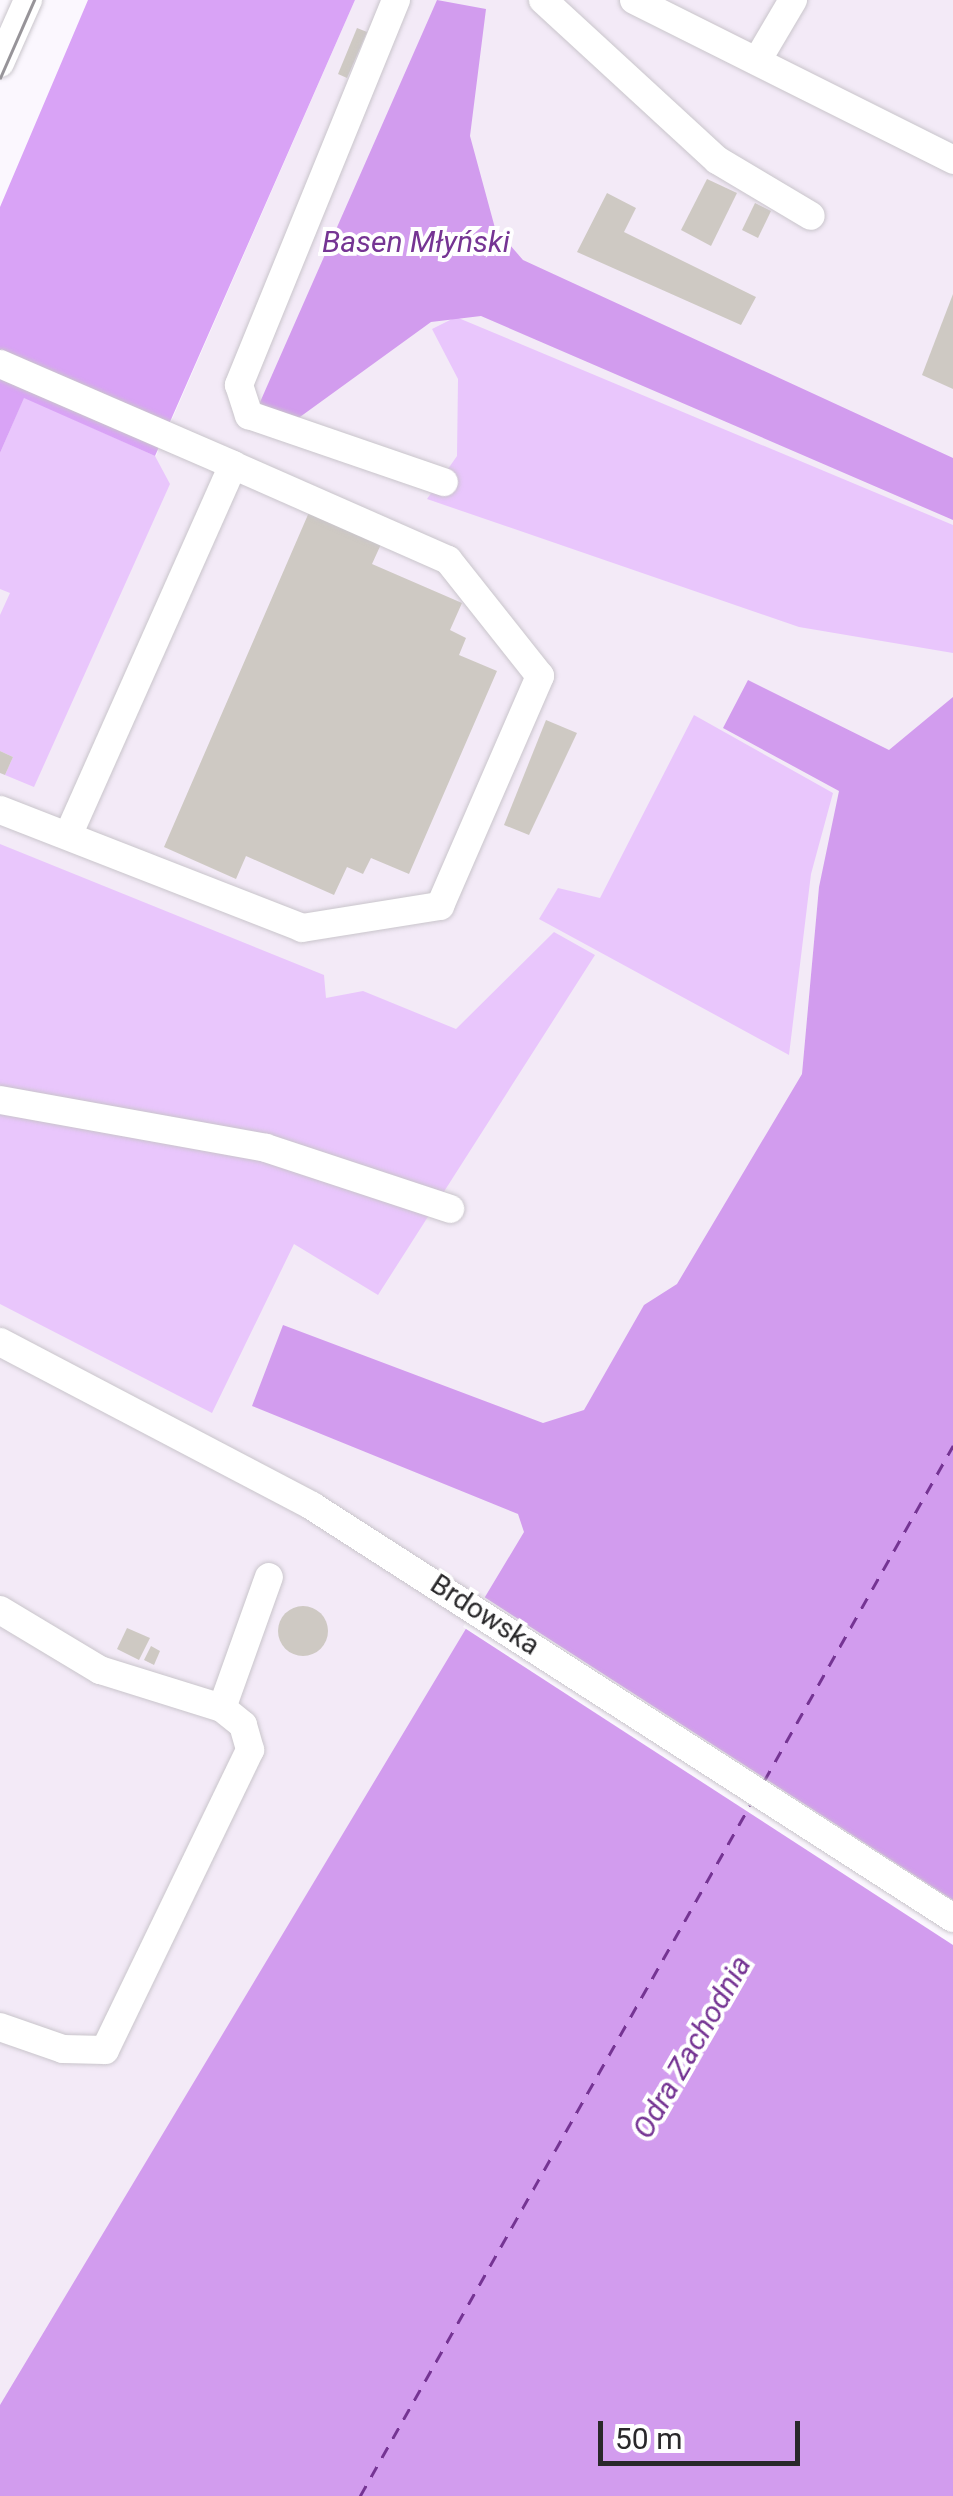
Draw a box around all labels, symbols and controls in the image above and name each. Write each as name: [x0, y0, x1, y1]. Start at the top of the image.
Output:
water label: Basen Młyński: [322, 224, 510, 260]
street label: Brdowska: [424, 1567, 546, 1663]
water label: Odra Zachodnia: [625, 1949, 759, 2145]
scale bar: [603, 2401, 806, 2463]
text: 50 m: [615, 2421, 682, 2456]

